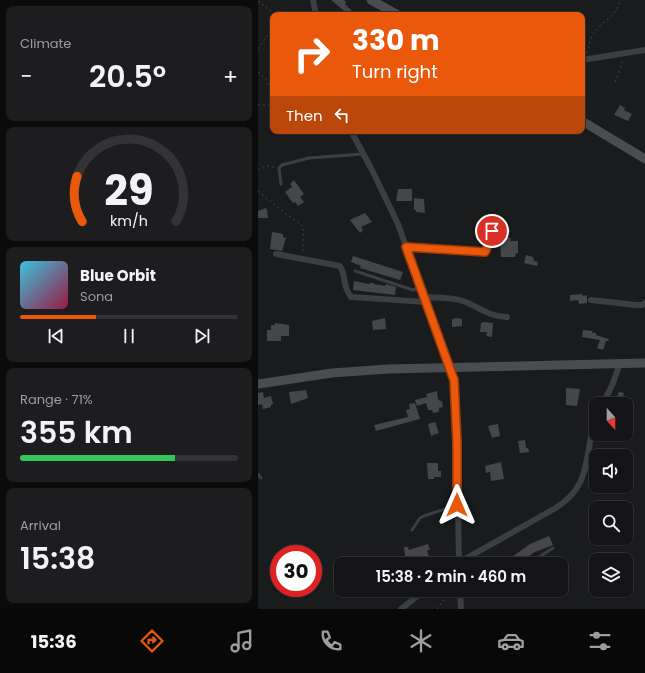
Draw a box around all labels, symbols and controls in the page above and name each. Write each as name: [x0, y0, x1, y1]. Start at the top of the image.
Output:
text: 330 m: [352, 21, 440, 60]
icon: right: [286, 28, 338, 80]
text: Climate: [20, 34, 71, 53]
text: 20.5°: [89, 55, 166, 98]
text: Turn right: [352, 59, 438, 84]
text: −: [20, 61, 32, 92]
text: +: [223, 61, 238, 92]
icon: left: [331, 104, 353, 126]
text: Then: [286, 105, 323, 126]
text: 29: [104, 161, 154, 220]
text: km/h: [110, 210, 148, 230]
pin: [475, 214, 509, 248]
icon: arrive: [481, 220, 503, 242]
text: Blue Orbit: [80, 265, 156, 286]
text: Sona: [80, 287, 113, 306]
icon: previous: [45, 325, 67, 347]
icon: pause: [118, 325, 140, 347]
icon: next: [191, 325, 213, 347]
text: Range · 71%: [20, 390, 93, 409]
north arrow: [589, 397, 633, 441]
map controls: [589, 397, 633, 597]
text: 355 km: [20, 411, 133, 454]
button: sound: [589, 449, 633, 493]
position arrow: [436, 484, 478, 526]
button: search: [589, 501, 633, 545]
text: Arrival: [20, 516, 61, 535]
text: 15:38: [20, 537, 95, 580]
speed limit sign: 30: [270, 545, 322, 597]
button: layers: [589, 553, 633, 597]
text: 15:38 · 2 min · 460 m: [376, 566, 526, 587]
icon: directions: [138, 627, 166, 655]
icon: music: [228, 627, 256, 655]
icon: phone: [317, 627, 345, 655]
icon: climate: [407, 627, 435, 655]
icon: car: [497, 627, 525, 655]
icon: filters: [586, 627, 614, 655]
text: 15:36: [31, 629, 77, 654]

